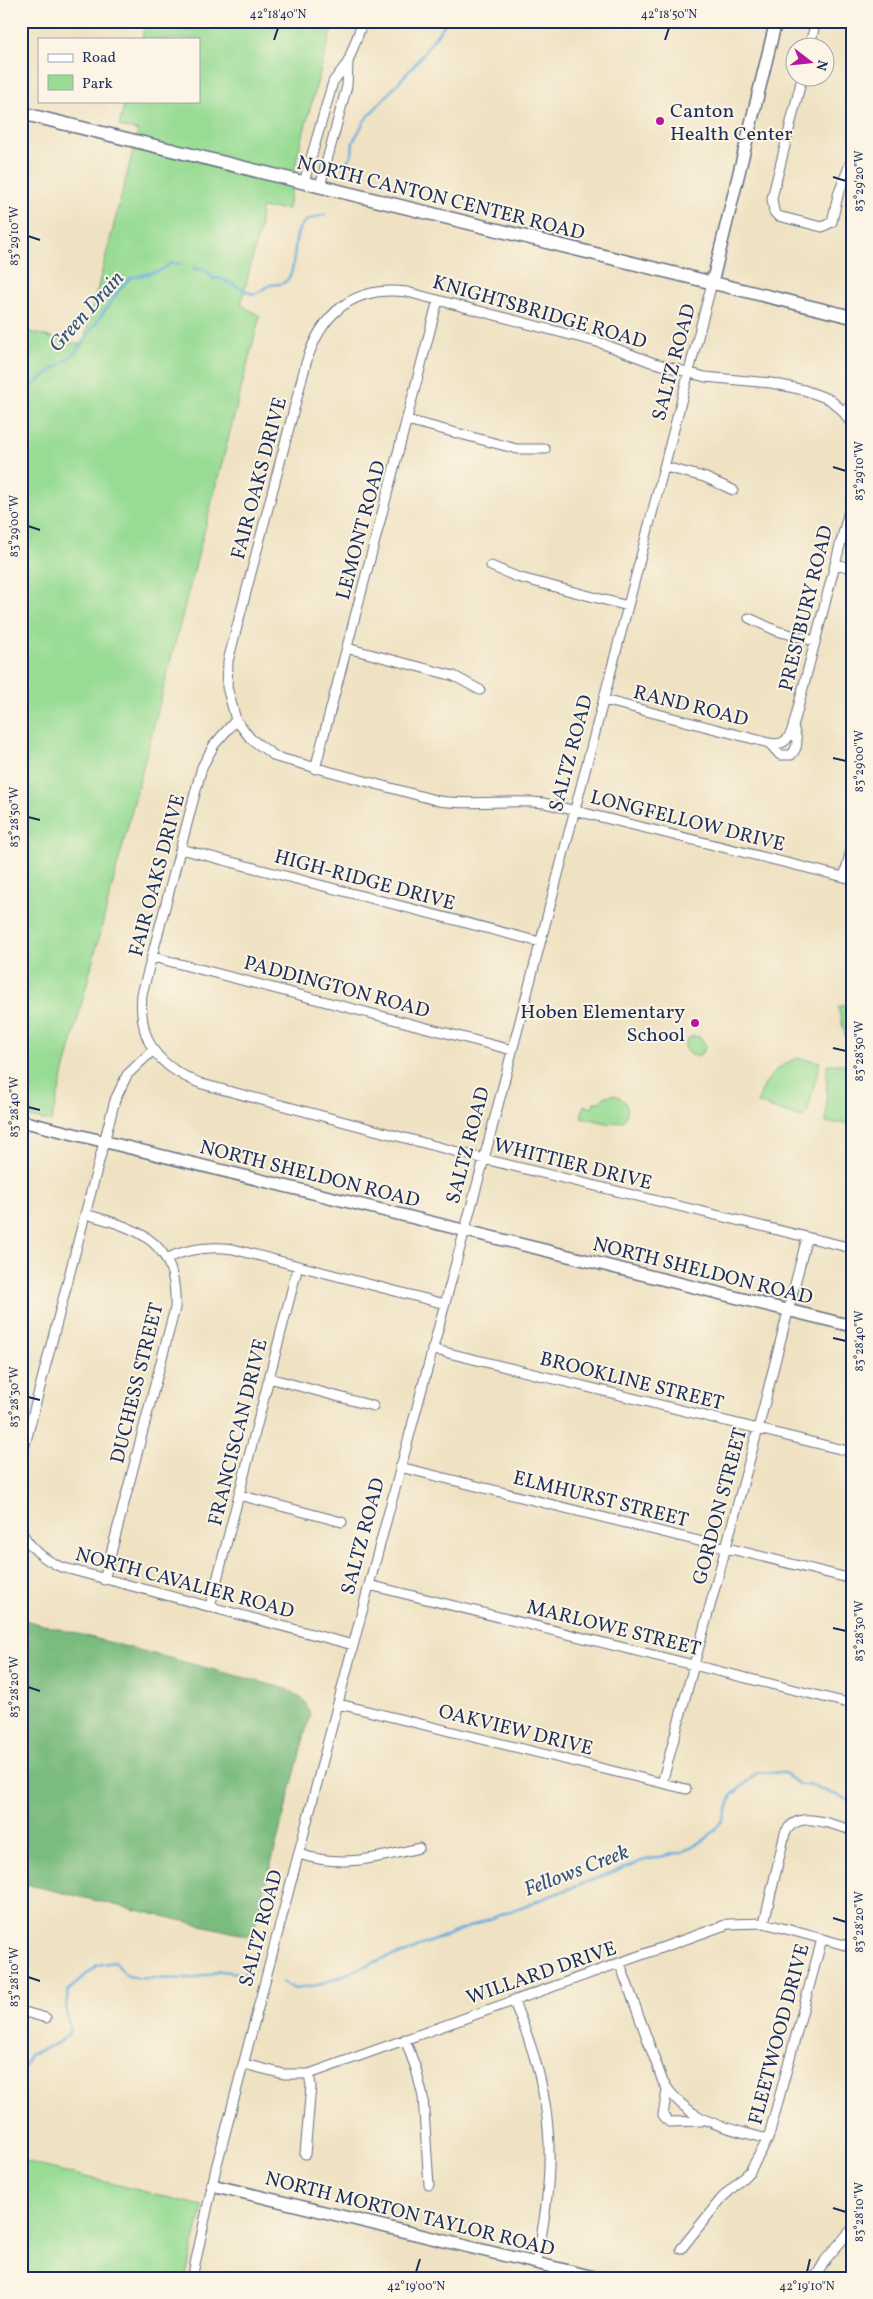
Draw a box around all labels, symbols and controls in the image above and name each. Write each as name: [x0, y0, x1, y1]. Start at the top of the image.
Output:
text: 42°18'40"N: [250, 7, 307, 23]
text: 42°18'50"N: [641, 7, 697, 23]
legend: [38, 38, 200, 102]
north arrow: [786, 38, 836, 88]
text: Road: [82, 48, 116, 69]
text: N: [811, 58, 832, 73]
text: Park: [82, 74, 113, 95]
place label: Canton Health Center: [670, 98, 793, 149]
marker: Canton Health Center: [654, 115, 666, 127]
street label: NORTH CANTON CENTER ROAD: [294, 150, 587, 248]
text: 83°29'20"W: [852, 150, 868, 212]
text: 83°29'10"W: [7, 206, 23, 266]
water label: Green Drain: [43, 265, 132, 359]
street label: KNIGHTSBRIDGE ROAD: [429, 269, 650, 357]
street label: SALTZ ROAD: [646, 301, 704, 424]
street label: FAIR OAKS DRIVE: [225, 394, 295, 563]
text: 83°29'10"W: [852, 441, 868, 501]
street label: LEMONT ROAD: [330, 458, 394, 603]
text: 83°29'00"W: [7, 495, 23, 557]
street label: PRESTBURY ROAD: [773, 523, 841, 694]
street label: RAND ROAD: [630, 679, 751, 735]
street label: SALTZ ROAD: [543, 692, 601, 815]
text: 83°29'00"W: [852, 730, 868, 792]
street label: LONGFELLOW DRIVE: [587, 784, 788, 860]
text: 83°28'50"W: [7, 787, 23, 847]
street label: FAIR OAKS DRIVE: [123, 791, 193, 960]
street label: HIGH-RIDGE DRIVE: [271, 843, 458, 919]
street label: PADDINGTON ROAD: [241, 950, 432, 1026]
place label: Hoben Elementary School: [520, 999, 685, 1050]
marker: Hoben Elementary School: [689, 1017, 701, 1029]
text: 83°28'50"W: [852, 1021, 868, 1081]
text: 83°28'40"W: [7, 1076, 23, 1138]
street label: SALTZ ROAD: [440, 1084, 498, 1207]
street label: WHITTIER DRIVE: [490, 1132, 655, 1198]
street label: NORTH SHELDON ROAD: [197, 1134, 423, 1216]
street label: NORTH SHELDON ROAD: [590, 1231, 816, 1313]
street label: DUCHESS STREET: [104, 1300, 172, 1467]
text: 83°28'40"W: [852, 1310, 868, 1372]
street label: FRANCISCAN DRIVE: [202, 1336, 276, 1529]
street label: BROOKLINE STREET: [537, 1346, 727, 1418]
text: 83°28'30"W: [7, 1366, 23, 1428]
street label: GORDON STREET: [687, 1425, 755, 1588]
street label: ELMHURST STREET: [510, 1465, 691, 1535]
street label: SALTZ ROAD: [335, 1475, 393, 1598]
street label: NORTH CAVALIER ROAD: [72, 1541, 297, 1627]
street label: MARLOWE STREET: [524, 1594, 704, 1664]
text: 83°28'30"W: [852, 1600, 868, 1662]
text: 83°28'20"W: [7, 1656, 23, 1718]
street label: OAKVIEW DRIVE: [435, 1698, 596, 1764]
water label: Fellows Creek: [520, 1838, 634, 1905]
street label: SALTZ ROAD: [233, 1867, 291, 1990]
text: 83°28'20"W: [852, 1891, 868, 1953]
street label: WILLARD DRIVE: [463, 1935, 620, 2013]
street label: FLEETWOOD DRIVE: [742, 1941, 818, 2128]
text: 83°28'10"W: [7, 1947, 23, 2007]
street label: NORTH MORTON TAYLOR ROAD: [262, 2165, 557, 2264]
text: 83°28'10"W: [852, 2182, 868, 2242]
text: 42°19'00"N: [387, 2279, 445, 2295]
text: 42°19'10"N: [779, 2279, 835, 2295]

